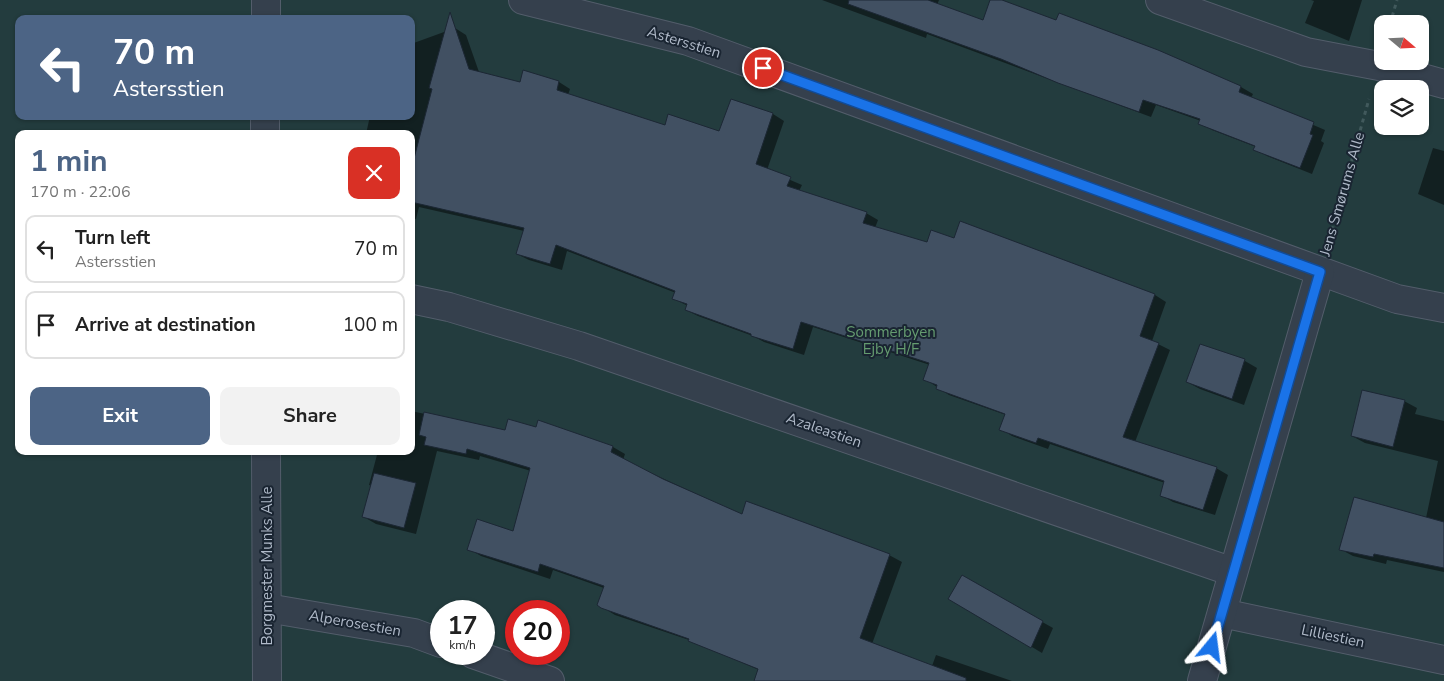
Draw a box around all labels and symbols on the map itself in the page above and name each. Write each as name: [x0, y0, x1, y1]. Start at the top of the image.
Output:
north arrow: [1374, 15, 1429, 70]
street label: Astersstien: [645, 21, 723, 63]
pin: [742, 47, 784, 89]
street label: Jens Smørums Alle: [1314, 130, 1369, 259]
park label: Sommerbyen Ejby H/F: [846, 322, 936, 359]
street label: Azaleastien: [784, 408, 864, 452]
street label: Borgmester Munks Alle: [257, 487, 277, 645]
speed limit sign: 20: [505, 600, 570, 665]
street label: Alperosestien: [307, 605, 403, 641]
position arrow: [1185, 620, 1237, 672]
street label: Lilliestien: [1299, 620, 1367, 652]

